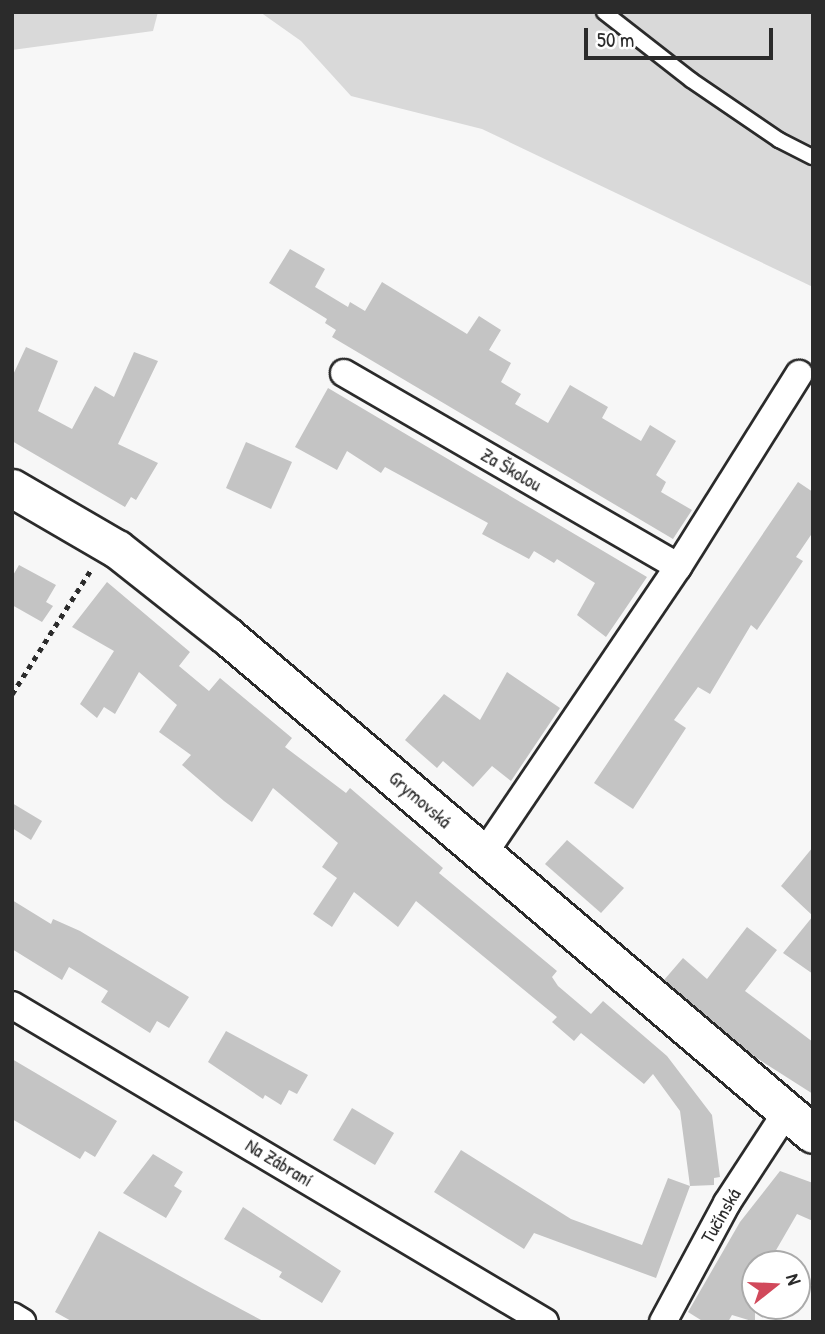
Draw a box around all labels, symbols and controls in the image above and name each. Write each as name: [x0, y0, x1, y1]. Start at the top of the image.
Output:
scale bar: [587, 14, 776, 58]
text: 50 m: [597, 25, 634, 54]
street label: Za Školou: [477, 444, 545, 496]
street label: Grymovská: [384, 767, 456, 833]
street label: Na Zábraní: [241, 1134, 317, 1192]
street label: Tučínská: [696, 1185, 746, 1247]
north arrow: [741, 1250, 811, 1320]
text: N: [780, 1270, 808, 1288]

